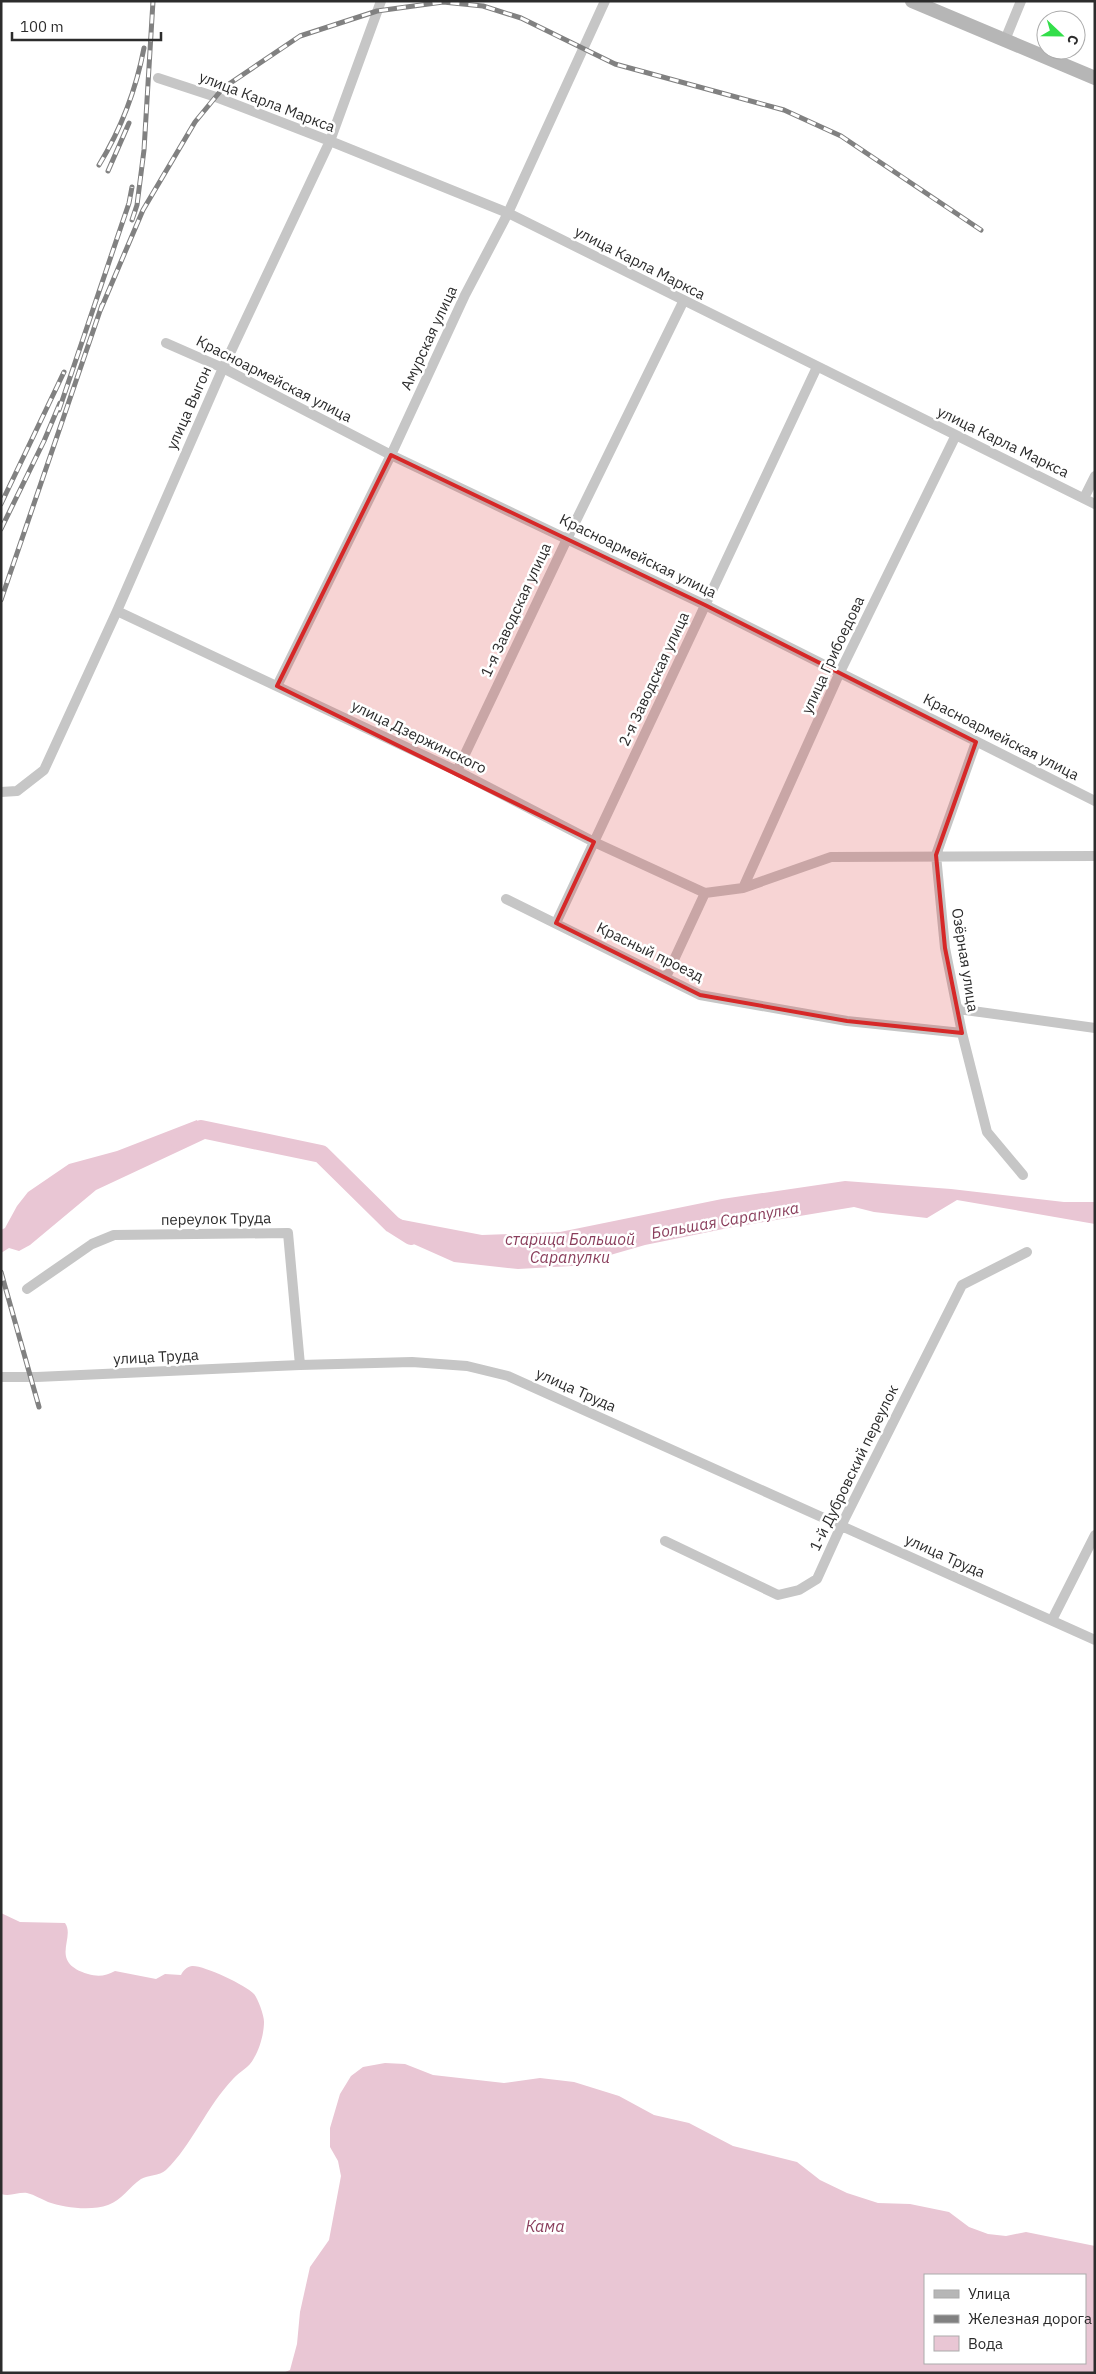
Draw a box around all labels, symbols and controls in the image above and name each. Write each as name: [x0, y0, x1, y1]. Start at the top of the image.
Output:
scale bar: [12, 10, 161, 42]
north arrow: [1036, 10, 1086, 60]
text: 100 m: [20, 17, 64, 36]
text: С: [1063, 32, 1083, 47]
street label: улица Карла Маркса: [197, 67, 338, 136]
street label: улица Карла Маркса: [572, 221, 709, 304]
street label: Амурская улица: [396, 283, 461, 393]
street label: Красноармейская улица: [193, 331, 355, 426]
street label: улица Выгон: [162, 363, 215, 452]
street label: улица Карла Маркса: [934, 401, 1072, 482]
street label: Красноармейская улица: [557, 509, 720, 602]
street label: 1-я Заводская улица: [476, 540, 555, 680]
street label: улица Грибоедова: [797, 593, 868, 717]
street label: 2-я Заводская улица: [614, 609, 693, 749]
street label: Красноармейская улица: [920, 689, 1082, 784]
street label: улица Дзержинского: [349, 696, 490, 778]
street label: Озёрная улица: [948, 907, 983, 1013]
street label: Красный проезд: [594, 917, 707, 986]
water label: Большая Сарапулка: [650, 1197, 800, 1243]
street label: переулок Труда: [161, 1208, 271, 1229]
water label: старица Большой Сарапулки: [505, 1229, 635, 1267]
street label: улица Труда: [113, 1345, 199, 1368]
street label: улица Труда: [533, 1363, 619, 1416]
street label: 1-й Дубровский переулок: [805, 1382, 902, 1554]
street label: улица Труда: [902, 1529, 988, 1582]
water label: Кама: [525, 2216, 565, 2236]
legend: [924, 2274, 1086, 2364]
text: Улица: [968, 2284, 1010, 2303]
text: Железная дорога: [968, 2309, 1092, 2328]
text: Вода: [968, 2334, 1003, 2353]

